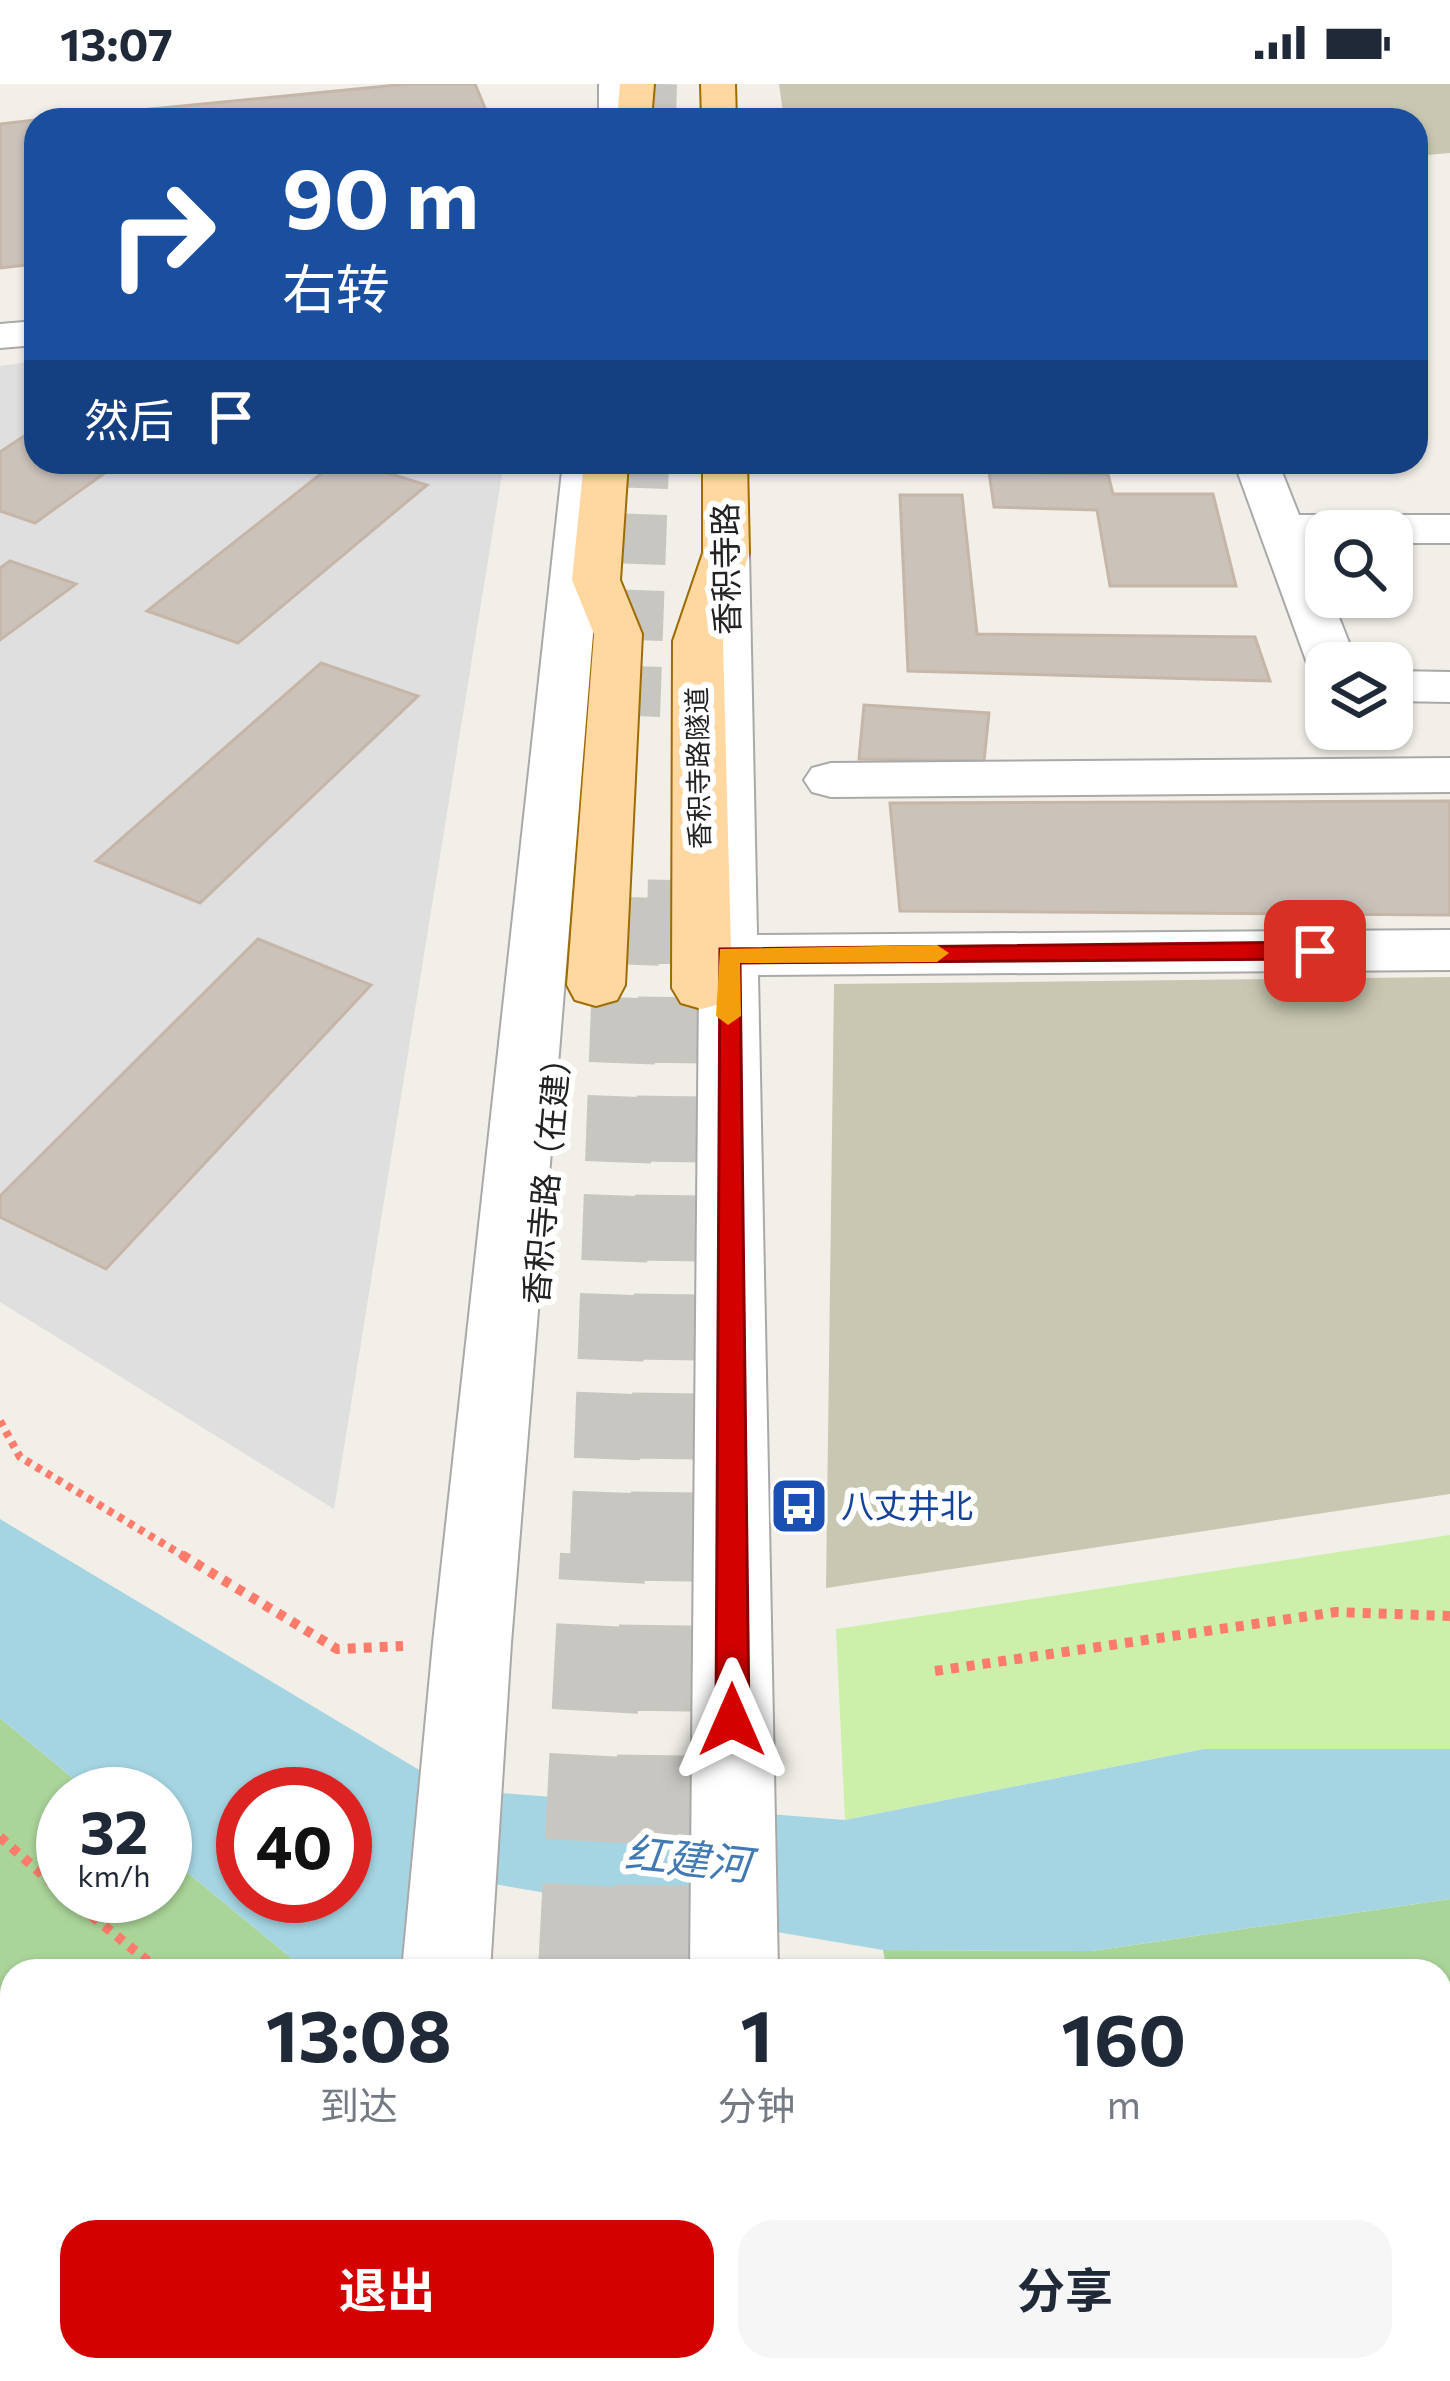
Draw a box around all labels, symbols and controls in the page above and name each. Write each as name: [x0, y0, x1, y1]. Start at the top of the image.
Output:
text: 13:07: [60, 15, 173, 70]
text: 90 m: [282, 144, 479, 246]
icon: right: [84, 156, 240, 312]
text: 右转: [282, 254, 390, 320]
icon: arrive: [198, 384, 264, 450]
text: 然后: [84, 391, 174, 446]
street label: 香积寺路: [703, 503, 746, 635]
map controls: [1305, 510, 1413, 750]
button: search: [1305, 510, 1413, 618]
button: layers: [1305, 642, 1413, 750]
street label: 香积寺路隧道: [680, 687, 715, 849]
pin: [1264, 900, 1366, 1002]
icon: arrive: [1282, 918, 1348, 984]
street label: 香积寺路（在建）: [514, 1040, 577, 1306]
bus stop icon: 八丈井北: [768, 1475, 830, 1537]
place label: 八丈井北: [841, 1484, 973, 1525]
position arrow: [669, 1657, 795, 1783]
speed limit sign: 40: [216, 1767, 372, 1923]
text: 32: [80, 1793, 148, 1866]
water label: 红建河: [623, 1825, 761, 1890]
text: km/h: [78, 1856, 150, 1893]
text: 13:08: [266, 1989, 452, 2077]
text: 1: [740, 1989, 773, 2077]
text: 160: [1061, 1993, 1186, 2081]
text: m: [1107, 2079, 1141, 2127]
text: 到达: [320, 2080, 398, 2128]
text: 分钟: [718, 2080, 796, 2128]
button: 退出: [60, 2220, 714, 2358]
button: 分享: [738, 2220, 1392, 2358]

